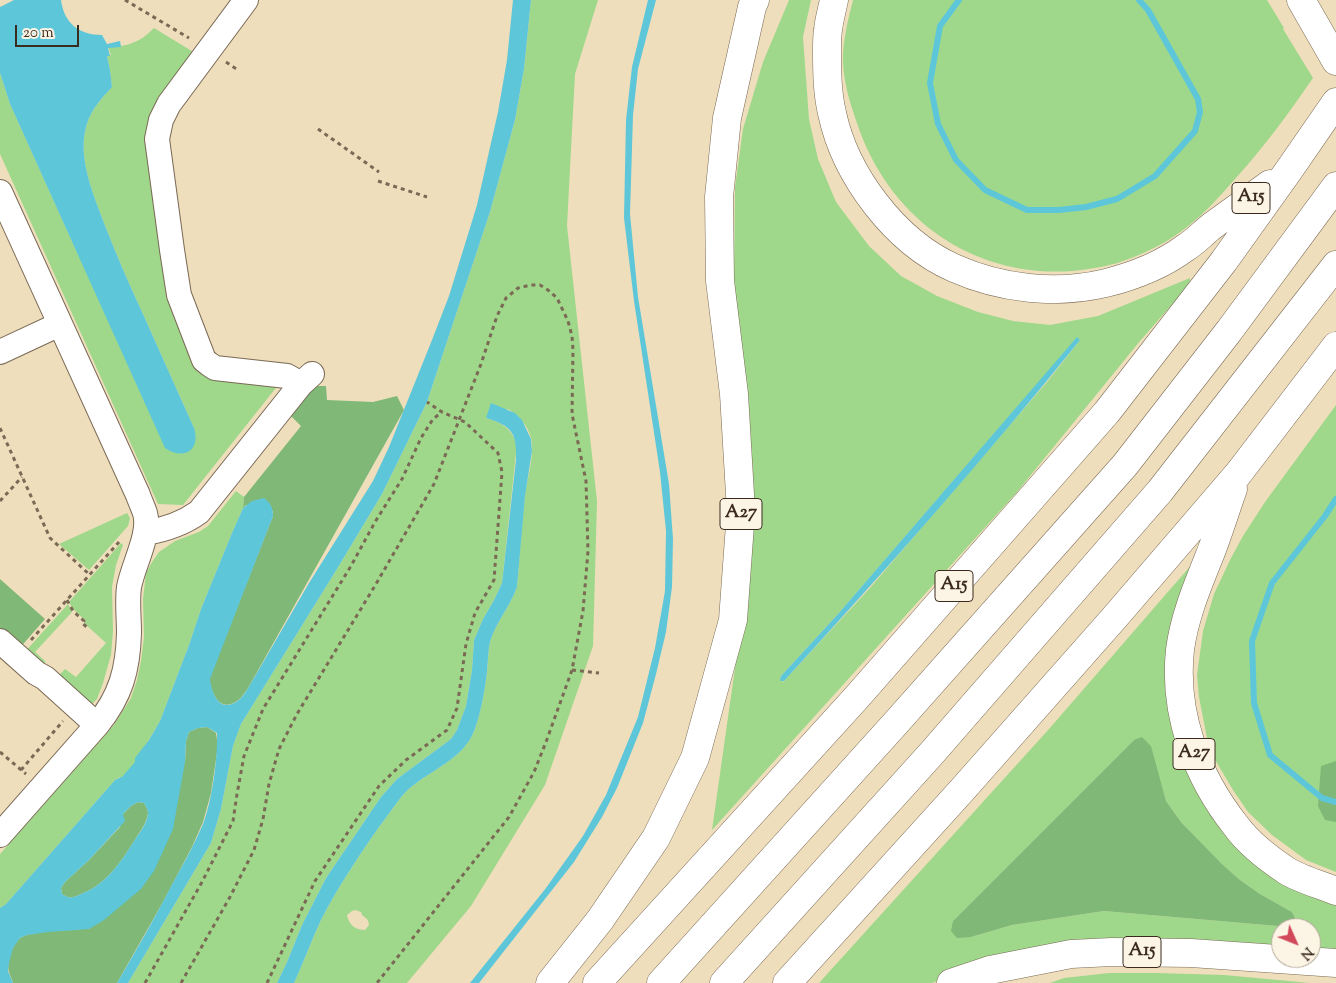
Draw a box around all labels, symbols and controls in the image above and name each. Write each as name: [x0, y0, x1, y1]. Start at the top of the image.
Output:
scale bar: [18, 15, 81, 47]
text: 20 m: [23, 23, 54, 44]
road number: A15: [1232, 182, 1270, 214]
road number: A27: [720, 498, 762, 530]
road number: A15: [935, 570, 973, 602]
road number: A27: [1173, 739, 1215, 770]
north arrow: [1271, 918, 1321, 968]
road number: A15: [1123, 936, 1161, 968]
text: N: [1295, 942, 1317, 964]

